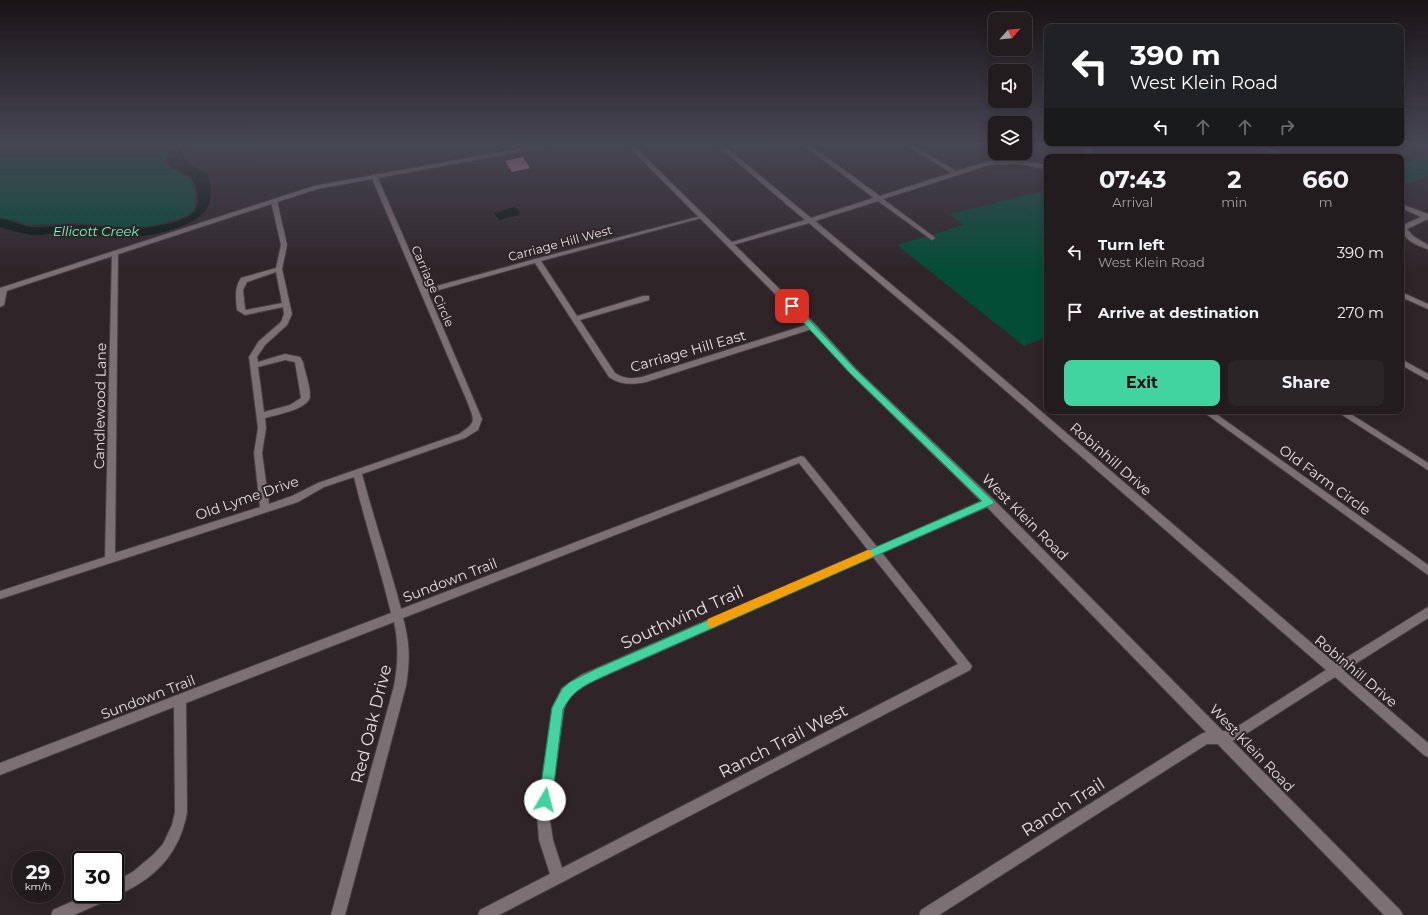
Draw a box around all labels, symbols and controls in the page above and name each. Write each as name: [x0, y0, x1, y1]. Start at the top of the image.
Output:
north arrow: [988, 12, 1032, 56]
map controls: [988, 12, 1032, 160]
text: 390 m: [1130, 38, 1221, 72]
icon: left: [1064, 40, 1116, 92]
button: sound: [988, 64, 1032, 108]
text: West Klein Road: [1130, 72, 1278, 94]
button: layers: [988, 116, 1032, 160]
icon: left: [1150, 116, 1172, 138]
icon: ahead: [1192, 116, 1214, 138]
icon: ahead: [1234, 116, 1256, 138]
icon: right: [1276, 116, 1298, 138]
text: 07:43: [1099, 165, 1166, 194]
text: 2: [1227, 165, 1241, 194]
text: 660: [1302, 165, 1349, 194]
text: Arrival: [1112, 194, 1153, 210]
text: min: [1221, 194, 1247, 210]
text: m: [1319, 194, 1333, 210]
street label: Carriage Hill West: [506, 222, 614, 264]
water label: Ellicott Creek: [53, 223, 140, 239]
text: Turn left: [1098, 235, 1165, 254]
icon: left: [1064, 241, 1086, 263]
street label: Carriage Circle: [408, 243, 458, 329]
text: 390 m: [1337, 243, 1384, 262]
text: West Klein Road: [1098, 254, 1205, 270]
pin: [775, 289, 809, 323]
icon: arrive: [781, 295, 803, 317]
icon: arrive: [1064, 301, 1086, 323]
text: Arrive at destination: [1098, 303, 1259, 322]
text: 270 m: [1337, 303, 1384, 322]
street label: Carriage Hill East: [628, 326, 748, 376]
street label: Candlewood Lane: [90, 343, 110, 469]
button: Exit: [1064, 360, 1220, 406]
button: Share: [1228, 360, 1384, 406]
street label: Robinhill Drive: [1066, 419, 1156, 499]
street label: Old Farm Circle: [1276, 441, 1374, 519]
street label: West Klein Road: [978, 470, 1072, 564]
street label: Old Lyme Drive: [193, 472, 301, 524]
street label: Sundown Trail: [400, 554, 500, 606]
street label: Southwind Trail: [617, 581, 747, 653]
street label: Robinhill Drive: [1311, 631, 1401, 711]
street label: Red Oak Drive: [347, 662, 395, 786]
street label: Sundown Trail: [98, 671, 198, 723]
street label: Ranch Trail West: [715, 700, 851, 782]
street label: West Klein Road: [1206, 700, 1298, 796]
street label: Ranch Trail: [1018, 774, 1108, 840]
position arrow: [524, 779, 566, 821]
speed limit sign: 30: [72, 851, 124, 903]
text: 29: [26, 860, 50, 884]
text: km/h: [25, 880, 51, 893]

